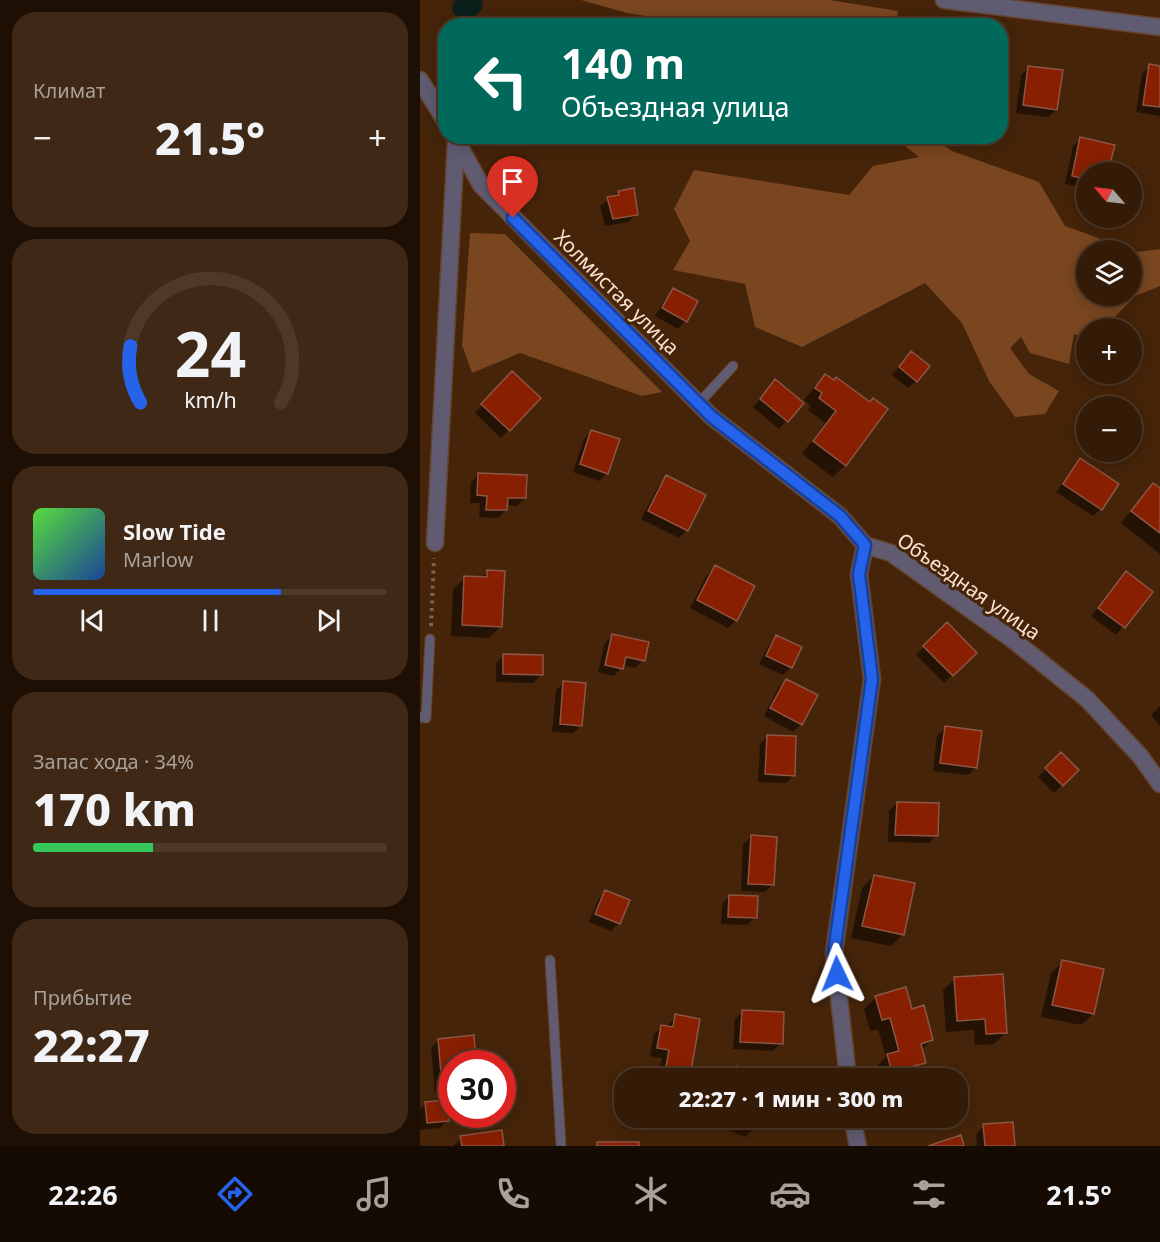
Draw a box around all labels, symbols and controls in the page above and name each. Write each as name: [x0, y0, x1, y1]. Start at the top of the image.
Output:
text: 140 m: [561, 34, 685, 91]
icon: left: [462, 42, 540, 120]
text: Климат: [33, 77, 105, 104]
text: Объездная улица: [561, 88, 789, 125]
text: 21.5°: [155, 107, 265, 168]
text: −: [33, 115, 52, 160]
text: +: [368, 115, 387, 160]
pin: [487, 156, 538, 218]
north arrow: [1076, 162, 1142, 228]
map controls: [1076, 162, 1142, 462]
icon: arrive: [496, 165, 529, 198]
street label: Холмистая улица: [549, 224, 685, 360]
button: layers: [1076, 240, 1142, 306]
text: 24: [174, 310, 246, 395]
button: +: [1076, 318, 1142, 384]
text: km/h: [184, 386, 236, 415]
button: −: [1076, 396, 1142, 462]
text: Slow Tide: [123, 516, 226, 546]
street label: Объездная улица: [892, 526, 1046, 646]
text: Marlow: [123, 546, 193, 573]
icon: previous: [76, 604, 109, 637]
icon: pause: [194, 604, 227, 637]
icon: next: [312, 604, 345, 637]
text: Запас хода · 34%: [33, 748, 194, 775]
text: 170 km: [33, 778, 196, 839]
position arrow: [805, 942, 869, 1006]
text: Прибытие: [33, 984, 132, 1011]
text: 22:27: [33, 1014, 150, 1075]
speed limit sign: 30: [438, 1050, 516, 1128]
text: 22:27 · 1 мин · 300 m: [679, 1083, 903, 1113]
icon: directions: [214, 1173, 256, 1215]
icon: music: [353, 1173, 395, 1215]
icon: phone: [492, 1173, 534, 1215]
icon: climate: [630, 1173, 672, 1215]
icon: car: [769, 1173, 811, 1215]
icon: filters: [908, 1173, 950, 1215]
text: 22:26: [48, 1176, 118, 1213]
text: 21.5°: [1046, 1176, 1112, 1213]

